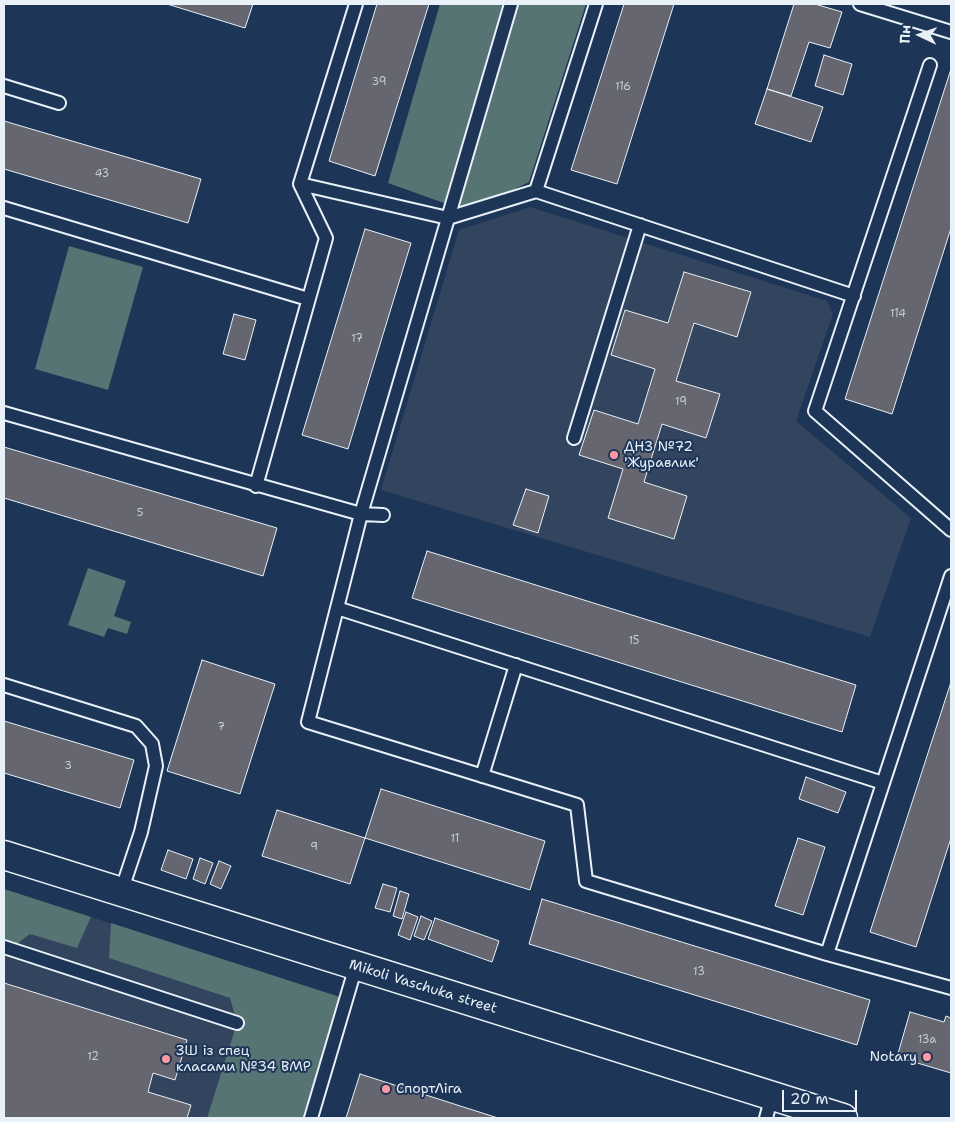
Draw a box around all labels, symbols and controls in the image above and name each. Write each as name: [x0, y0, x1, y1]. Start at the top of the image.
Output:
north arrow: [895, 10, 945, 60]
text: Пн: [896, 25, 914, 44]
house number: 39: [372, 75, 386, 89]
house number: 116: [615, 80, 631, 94]
house number: 43: [95, 167, 109, 181]
house number: 114: [890, 307, 906, 321]
house number: 17: [351, 332, 363, 346]
house number: 19: [675, 395, 687, 409]
place label: ДНЗ №72 'Журавлик': [624, 439, 699, 472]
marker: ДНЗ №72 'Журавлик': [608, 449, 620, 461]
house number: 5: [137, 506, 143, 520]
house number: 15: [628, 634, 640, 648]
house number: 7: [217, 720, 225, 734]
house number: 3: [64, 759, 72, 773]
house number: 11: [451, 832, 459, 846]
house number: 9: [310, 840, 318, 854]
street label: Mikoli Vaschuka street: [347, 956, 499, 1018]
house number: 13: [693, 965, 705, 979]
house number: 13а: [918, 1033, 936, 1047]
place label: ЗШ із спец класами №34 ВМР: [176, 1043, 311, 1076]
place label: Notary: [870, 1049, 917, 1065]
house number: 12: [87, 1050, 99, 1064]
marker: Notary: [921, 1051, 933, 1063]
marker: ЗШ із спец класами №34 ВМР: [160, 1053, 172, 1065]
scale bar: [785, 1080, 860, 1112]
place label: СпортЛіга: [396, 1081, 462, 1097]
marker: СпортЛіга: [380, 1083, 392, 1095]
text: 20 m: [790, 1089, 829, 1109]

